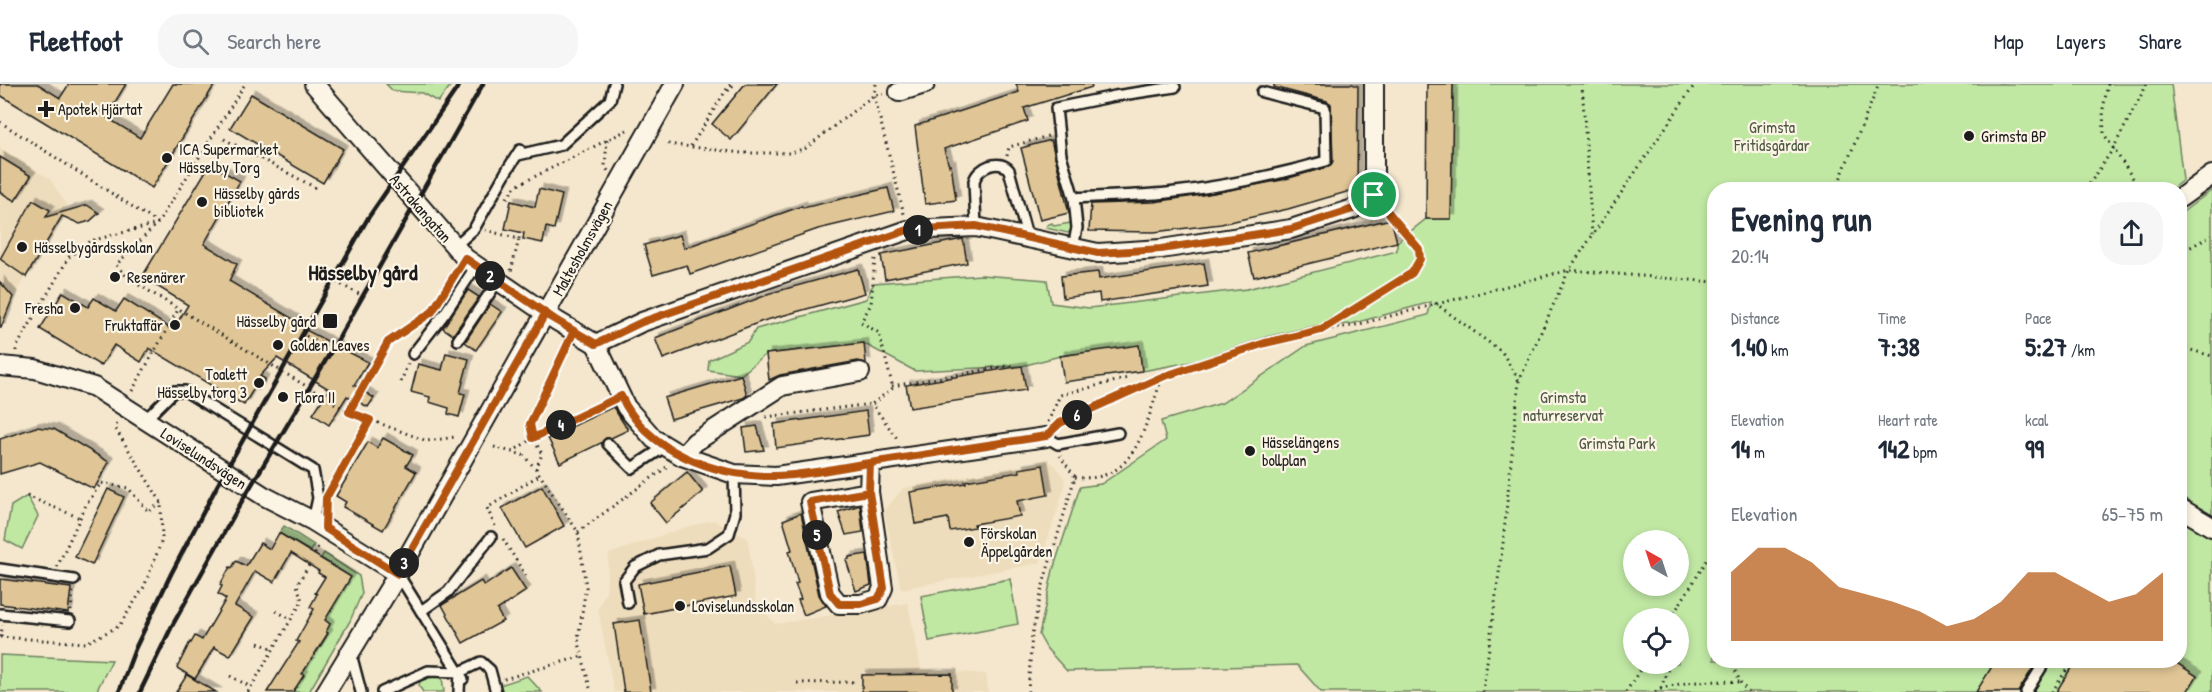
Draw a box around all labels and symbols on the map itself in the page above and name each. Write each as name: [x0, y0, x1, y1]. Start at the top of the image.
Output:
place label: Apotek Hjärtat: [58, 98, 143, 120]
marker: Apotek Hjärtat: [39, 102, 53, 116]
park label: Grimsta Fritidsgårdar: [1733, 116, 1810, 156]
place label: Grimsta BP: [1981, 125, 2047, 147]
marker: Grimsta BP: [1962, 129, 1976, 143]
place label: ICA Supermarket Hässelby Torg: [179, 138, 278, 178]
marker: ICA Supermarket Hässelby Torg: [160, 151, 174, 165]
street label: Astrakangatan: [385, 169, 457, 247]
pin: [1348, 169, 1399, 220]
place label: Hässelby gårds bibliotek: [214, 182, 300, 222]
marker: Hässelby gårds bibliotek: [195, 195, 209, 209]
street label: Maltesholmsvägen: [547, 196, 617, 300]
pin: 1: [903, 215, 933, 245]
place label: Hässelbygårdsskolan: [34, 236, 153, 258]
marker: Hässelbygårdsskolan: [15, 240, 29, 254]
district label: Hässelby gård: [308, 257, 418, 288]
pin: 2: [475, 261, 505, 291]
place label: Resenärer: [127, 266, 185, 288]
marker: Resenärer: [108, 270, 122, 284]
place label: Fresha: [24, 297, 63, 319]
marker: Fresha: [68, 301, 82, 315]
place label: Hässelby gård: [236, 310, 316, 332]
marker: Hässelby gård: [321, 312, 339, 330]
place label: Fruktaffär: [104, 314, 163, 336]
marker: Fruktaffär: [168, 318, 182, 332]
place label: Golden Leaves: [290, 334, 369, 356]
marker: Golden Leaves: [271, 338, 285, 352]
place label: Toalett Hässelby torg 3: [157, 363, 247, 403]
marker: Toalett Hässelby torg 3: [252, 376, 266, 390]
place label: Flora II: [294, 386, 335, 408]
park label: Grimsta naturreservat: [1523, 386, 1604, 426]
marker: Flora II: [276, 390, 290, 404]
pin: 6: [1062, 400, 1092, 430]
pin: 4: [546, 410, 576, 440]
street label: Loviselundsvägen: [157, 422, 251, 494]
place label: Hässelängens bollplan: [1262, 431, 1339, 471]
park label: Grimsta Park: [1579, 432, 1656, 454]
marker: Hässelängens bollplan: [1243, 444, 1257, 458]
pin: 5: [802, 520, 832, 550]
place label: Förskolan Äppelgården: [980, 522, 1053, 562]
north arrow: [1623, 530, 1689, 596]
marker: Förskolan Äppelgården: [962, 535, 976, 549]
pin: 3: [389, 548, 419, 578]
place label: Loviselundsskolan: [692, 595, 794, 617]
marker: Loviselundsskolan: [673, 599, 687, 613]

